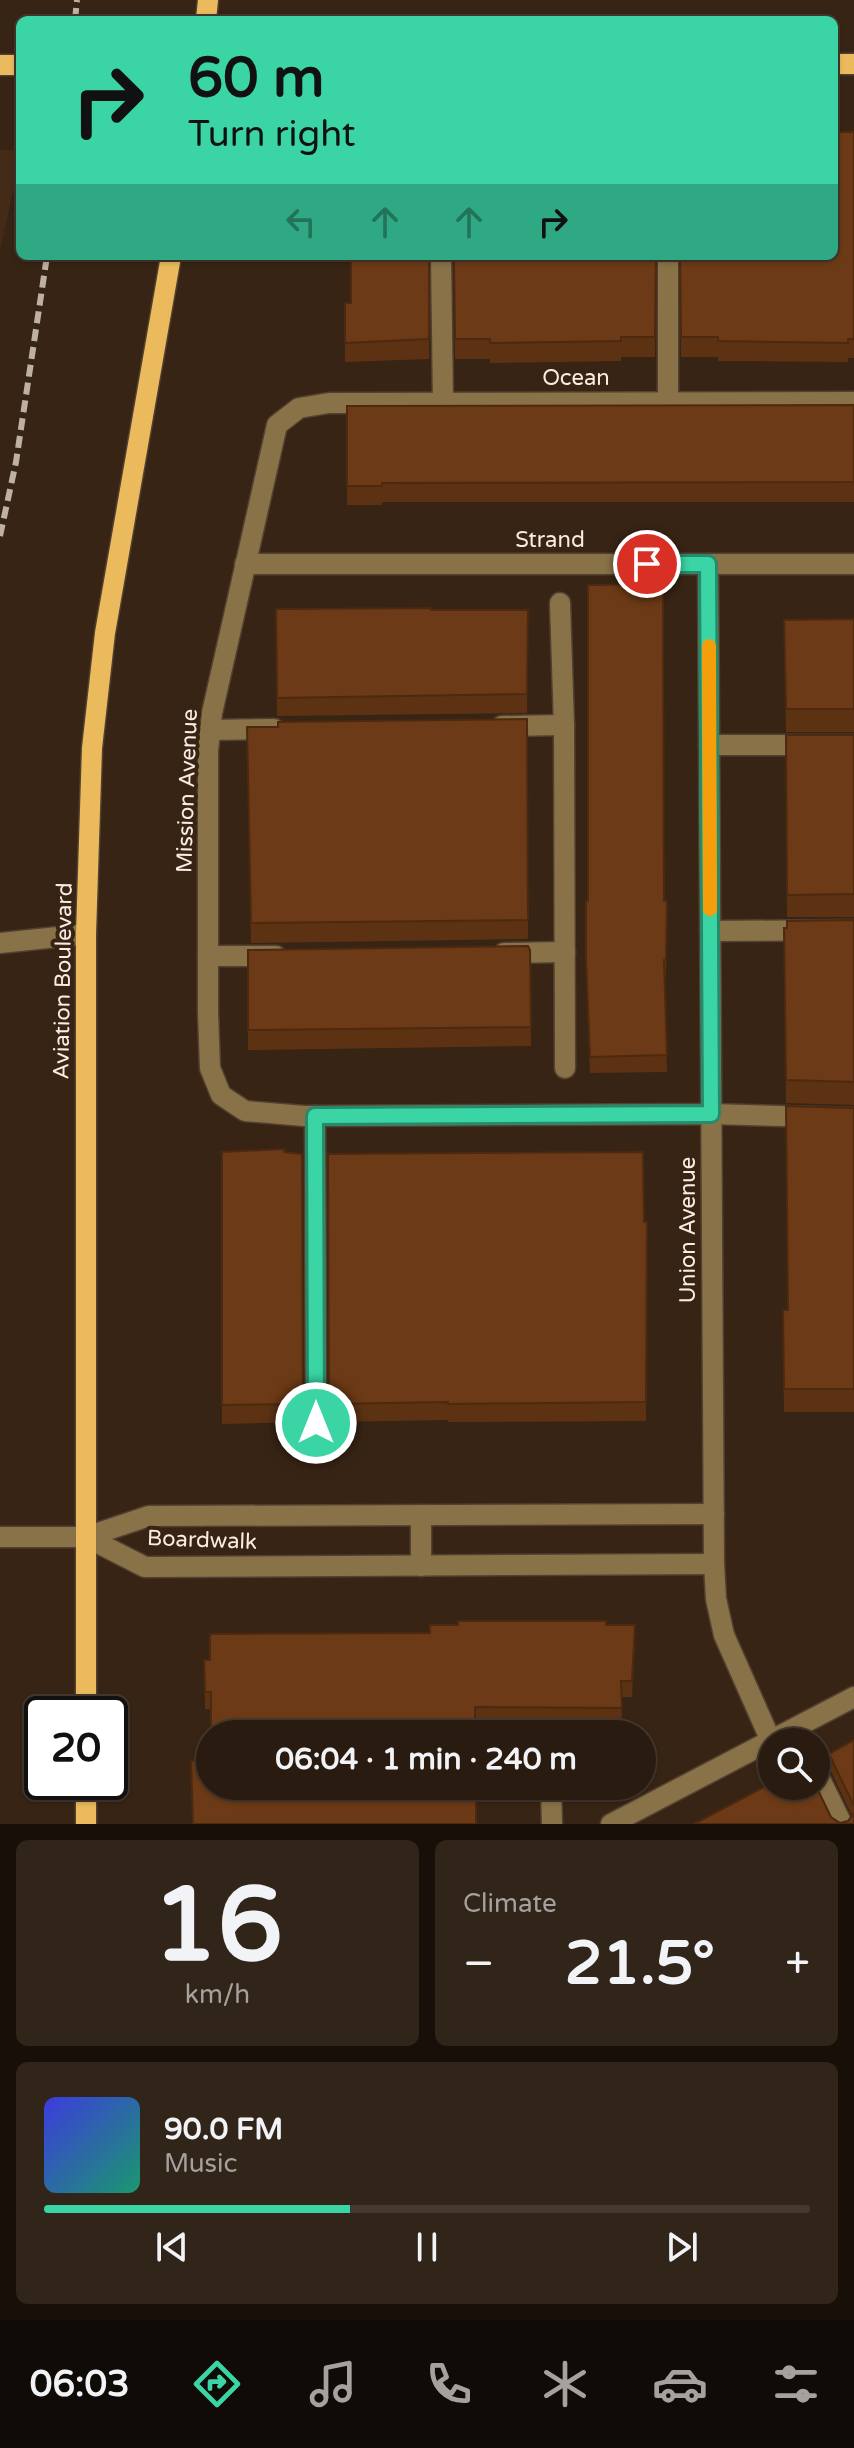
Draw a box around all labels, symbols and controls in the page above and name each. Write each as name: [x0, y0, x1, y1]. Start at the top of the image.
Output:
text: 60 m: [188, 45, 324, 112]
icon: right: [56, 48, 160, 152]
text: Turn right: [188, 113, 355, 156]
icon: left: [279, 200, 323, 244]
icon: ahead: [363, 200, 407, 244]
icon: ahead: [447, 200, 491, 244]
icon: right: [531, 200, 575, 244]
street label: Ocean: [542, 365, 610, 391]
street label: Strand: [515, 527, 585, 553]
pin: [613, 530, 681, 598]
icon: arrive: [625, 542, 669, 586]
street label: Mission Avenue: [171, 708, 203, 874]
street label: Aviation Boulevard: [48, 882, 78, 1080]
street label: Union Avenue: [675, 1157, 701, 1303]
position arrow: [274, 1381, 358, 1465]
street label: Boardwalk: [147, 1525, 257, 1555]
speed limit sign: 20: [24, 1696, 128, 1800]
map controls: [758, 1728, 830, 1800]
button: search: [758, 1728, 830, 1800]
text: 06:04 · 1 min · 240 m: [275, 1741, 577, 1778]
text: 16: [152, 1864, 283, 1989]
text: Climate: [463, 1888, 557, 1919]
text: 21.5°: [565, 1928, 715, 2000]
text: −: [463, 1938, 494, 1991]
text: +: [785, 1938, 810, 1991]
text: km/h: [185, 1979, 250, 2010]
text: 90.0 FM: [164, 2111, 283, 2148]
text: Music: [164, 2148, 237, 2179]
icon: previous: [150, 2225, 194, 2269]
icon: pause: [405, 2225, 449, 2269]
icon: next: [660, 2225, 704, 2269]
icon: directions: [189, 2356, 245, 2412]
icon: music: [305, 2356, 361, 2412]
icon: phone: [421, 2356, 477, 2412]
icon: climate: [537, 2356, 593, 2412]
icon: car: [652, 2356, 708, 2412]
icon: filters: [768, 2356, 824, 2412]
text: 06:03: [30, 2363, 130, 2406]

